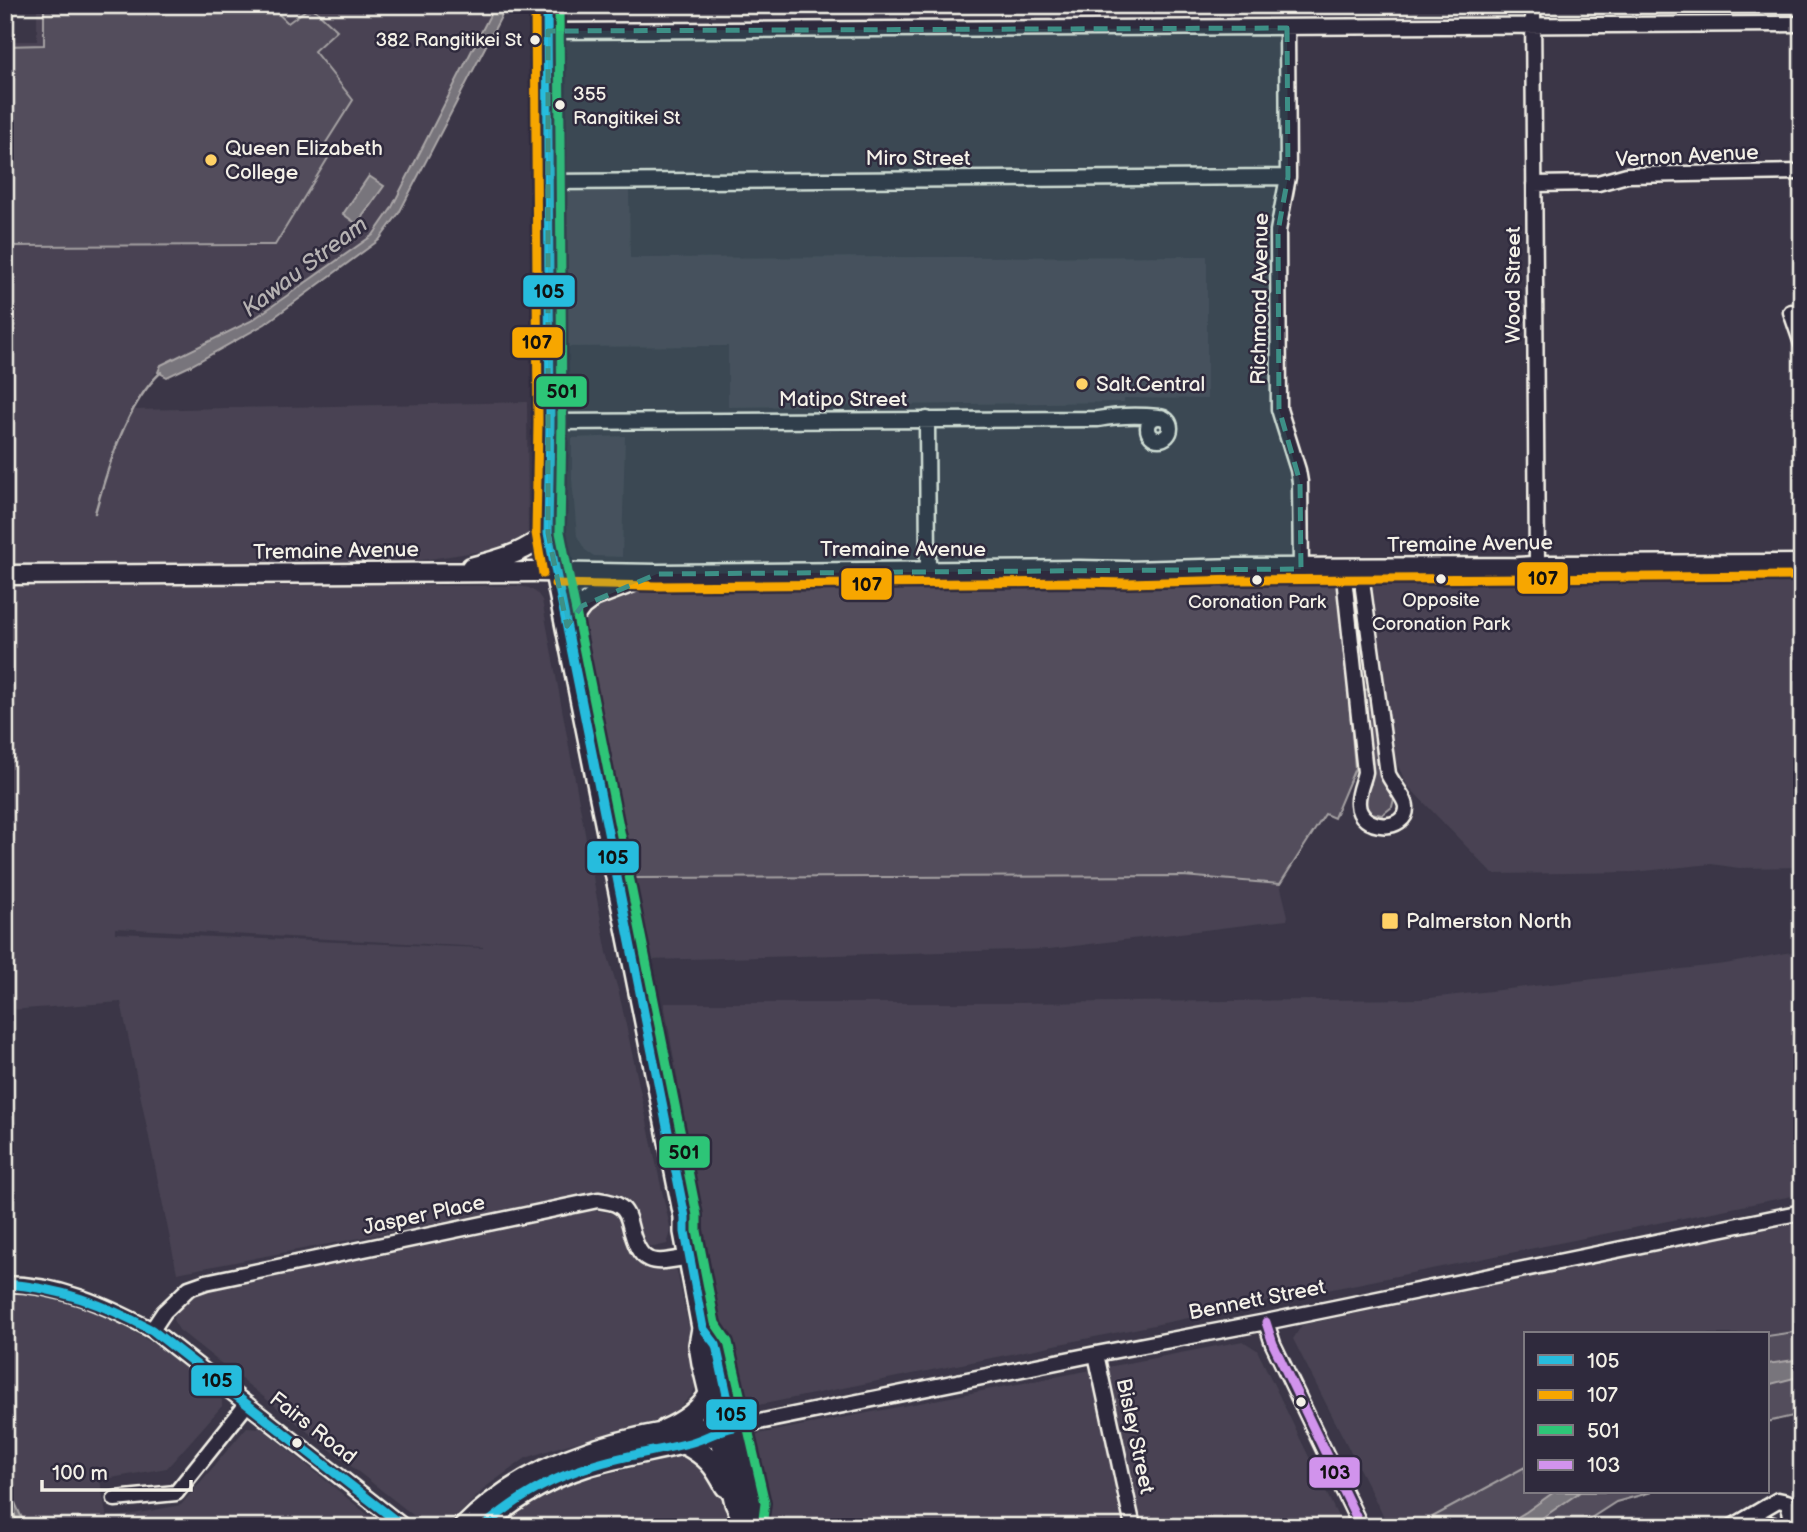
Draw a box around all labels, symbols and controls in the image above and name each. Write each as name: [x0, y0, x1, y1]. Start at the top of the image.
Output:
place label: 382 Rangitikei St: [375, 29, 522, 52]
marker: 382 Rangitikei St: [528, 33, 542, 47]
place label: 355 Rangitikei St: [573, 83, 681, 130]
marker: 355 Rangitikei St: [553, 98, 567, 112]
place label: Queen Elizabeth College: [225, 136, 383, 185]
street label: Vernon Avenue: [1615, 140, 1759, 172]
street label: Miro Street: [865, 146, 971, 171]
marker: Queen Elizabeth College: [203, 152, 219, 168]
water label: Kawau Stream: [237, 211, 373, 323]
street label: Richmond Avenue: [1246, 213, 1274, 385]
street label: Wood Street: [1501, 226, 1526, 343]
line badge: 105: [522, 274, 576, 308]
text: 105: [534, 281, 564, 304]
line badge: 107: [511, 326, 564, 359]
text: 107: [522, 332, 553, 355]
place label: Salt.Central: [1096, 372, 1205, 397]
line badge: 501: [535, 375, 588, 408]
marker: Salt.Central: [1074, 376, 1090, 392]
text: 501: [547, 381, 577, 404]
street label: Matipo Street: [779, 387, 908, 412]
street label: Tremaine Avenue: [1387, 530, 1553, 558]
street label: Tremaine Avenue: [253, 537, 419, 565]
street label: Tremaine Avenue: [820, 537, 986, 562]
line badge: 107: [1516, 561, 1569, 595]
line badge: 107: [840, 567, 893, 601]
text: 107: [1528, 568, 1559, 591]
marker: Opposite Coronation Park: [1434, 572, 1448, 586]
marker: Coronation Park: [1250, 573, 1264, 587]
text: 107: [852, 574, 883, 597]
place label: Opposite Coronation Park: [1372, 589, 1511, 636]
place label: Coronation Park: [1188, 591, 1327, 614]
line badge: 105: [586, 840, 640, 874]
text: 105: [598, 847, 628, 870]
place label: Palmerston North: [1406, 909, 1572, 934]
marker: Palmerston North: [1380, 911, 1400, 931]
line badge: 501: [658, 1135, 711, 1169]
text: 501: [669, 1142, 699, 1165]
street label: Jasper Place: [361, 1190, 487, 1240]
street label: Bennett Street: [1186, 1274, 1328, 1326]
legend: [1524, 1332, 1769, 1494]
text: 105: [1587, 1349, 1620, 1374]
line badge: 105: [190, 1364, 243, 1397]
text: 105: [202, 1370, 232, 1393]
street label: Bisley Street: [1111, 1376, 1160, 1497]
text: 107: [1587, 1383, 1618, 1408]
street label: Fairs Road: [265, 1386, 361, 1470]
unlabelled marker: [1294, 1395, 1308, 1409]
line badge: 105: [705, 1398, 758, 1431]
text: 105: [716, 1404, 746, 1427]
text: 501: [1587, 1419, 1620, 1444]
unlabelled marker: [290, 1436, 304, 1450]
scale bar: [42, 1448, 191, 1492]
text: 103: [1587, 1453, 1620, 1478]
line badge: 103: [1308, 1456, 1361, 1489]
text: 100 m: [52, 1461, 108, 1486]
text: 103: [1320, 1462, 1350, 1485]

